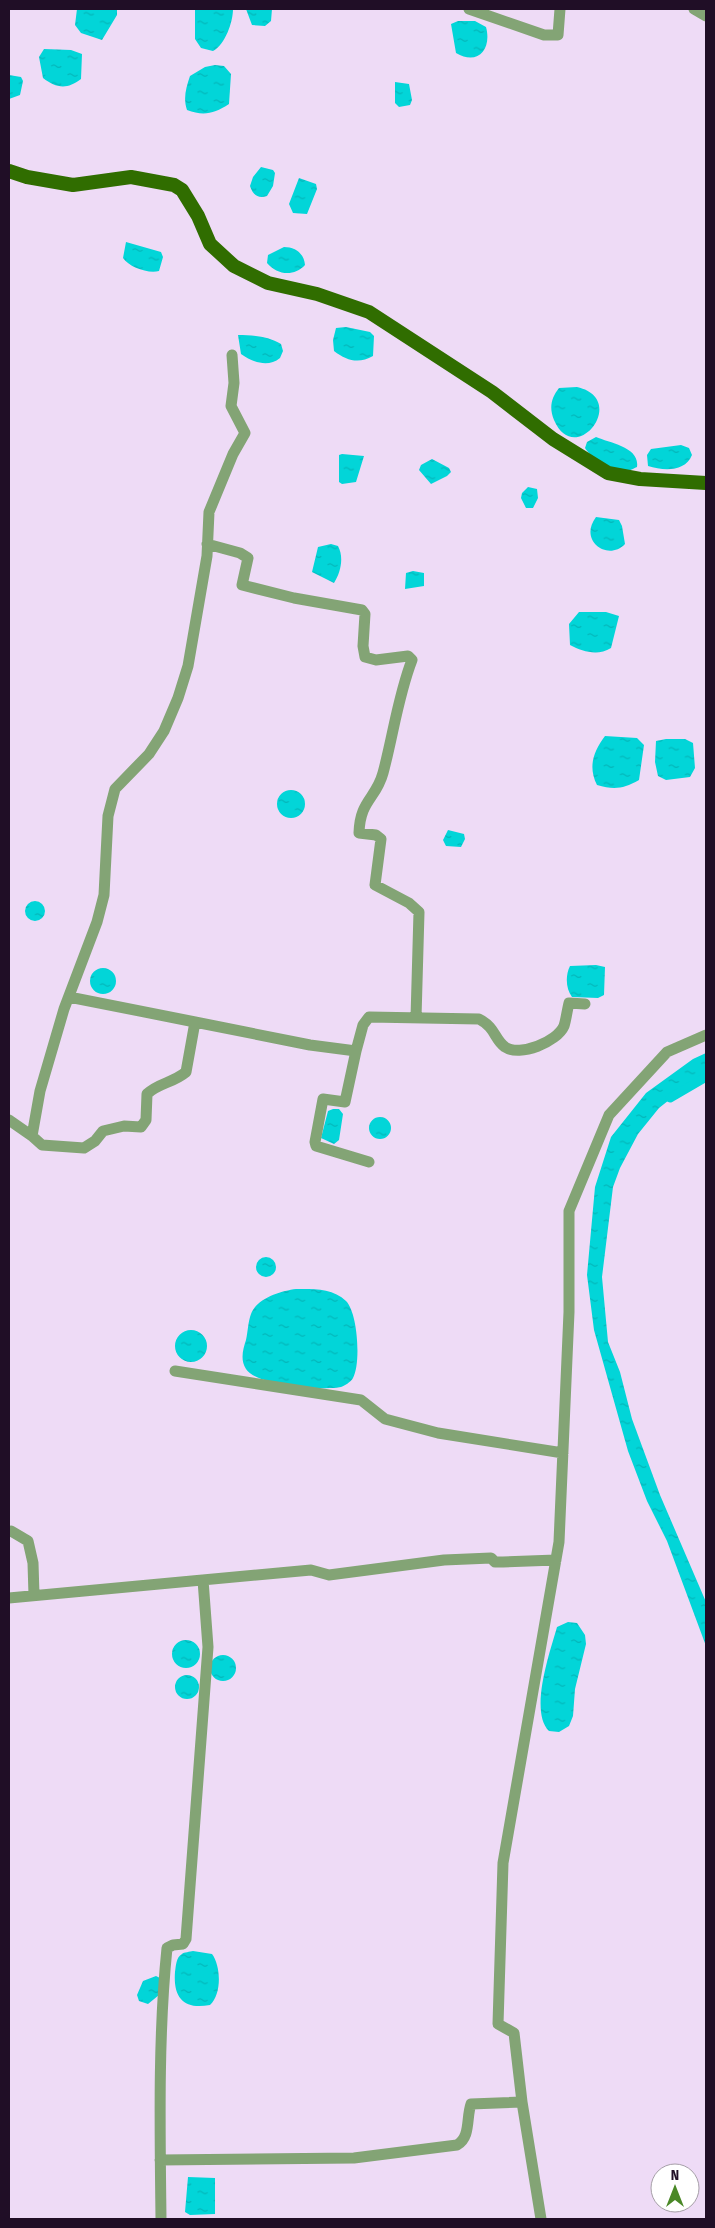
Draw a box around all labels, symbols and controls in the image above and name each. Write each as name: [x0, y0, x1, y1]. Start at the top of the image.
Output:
north arrow: [650, 2163, 700, 2213]
text: N: [671, 2167, 679, 2184]

